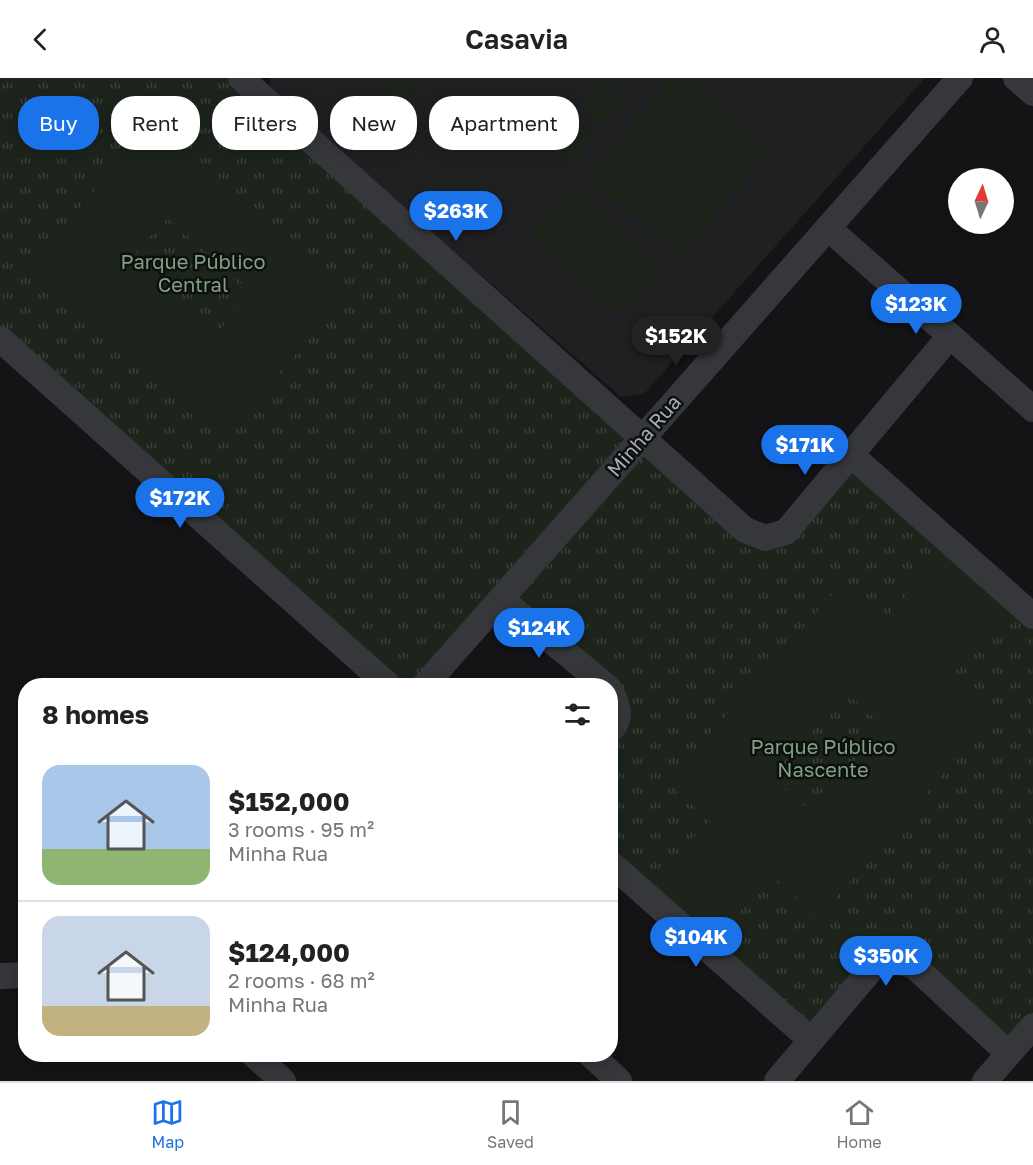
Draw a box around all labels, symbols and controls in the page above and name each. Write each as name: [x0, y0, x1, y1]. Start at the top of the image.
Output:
icon: back: [24, 23, 57, 56]
text: Casavia: [465, 23, 568, 55]
icon: person: [976, 23, 1009, 56]
chip: Buy: [18, 96, 99, 150]
chip: Rent: [111, 96, 200, 150]
chip: Filters: [212, 96, 318, 150]
chip: New: [330, 96, 417, 150]
chip: Apartment: [429, 96, 579, 150]
north arrow: [948, 168, 1014, 234]
map controls: [948, 168, 1014, 234]
pin: $263K: [414, 191, 498, 242]
text: $263K: [424, 198, 489, 222]
park label: Parque Público Central: [121, 249, 265, 296]
pin: $123K: [874, 284, 958, 335]
text: $123K: [885, 291, 947, 315]
pin: $152K: [634, 316, 718, 367]
text: $152K: [645, 323, 707, 347]
street label: Minha Rua: [601, 390, 685, 481]
pin: $171K: [763, 425, 847, 476]
text: $171K: [775, 432, 835, 456]
pin: $172K: [138, 478, 222, 529]
text: $172K: [149, 485, 211, 509]
pin: $124K: [497, 608, 581, 659]
text: $124K: [508, 615, 570, 639]
icon: filters: [561, 698, 594, 731]
text: 8 homes: [42, 699, 149, 730]
park label: Parque Público Nascente: [751, 734, 895, 781]
text: $152,000: [228, 786, 350, 817]
icon: home: [90, 789, 162, 861]
text: 3 rooms · 95 m²: [228, 817, 374, 841]
text: Minha Rua: [228, 841, 328, 865]
pin: $104K: [654, 917, 738, 968]
text: $104K: [664, 924, 728, 948]
pin: $350K: [844, 936, 928, 987]
text: $124,000: [228, 937, 350, 968]
icon: home: [90, 940, 162, 1012]
text: $350K: [853, 943, 919, 967]
text: 2 rooms · 68 m²: [228, 968, 375, 992]
text: Minha Rua: [228, 992, 328, 1016]
tab: Map: [151, 1096, 184, 1152]
tab: Saved: [487, 1096, 534, 1152]
tab: Home: [836, 1096, 882, 1152]

